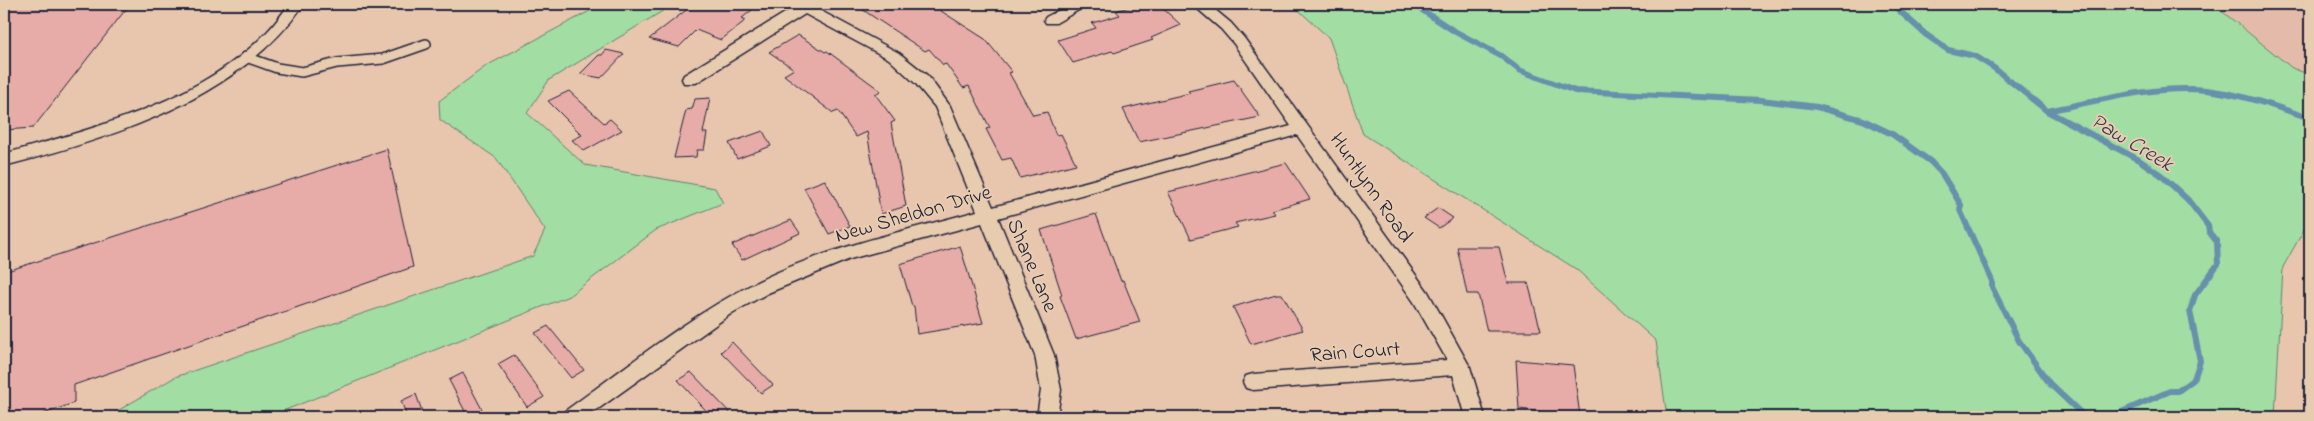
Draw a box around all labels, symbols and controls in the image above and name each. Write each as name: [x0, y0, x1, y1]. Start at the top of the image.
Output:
water label: Paw Creek: [2084, 106, 2180, 182]
street label: Huntlynn Road: [1320, 127, 1420, 251]
street label: New Sheldon Drive: [832, 178, 996, 252]
street label: Shane Lane: [998, 214, 1064, 318]
street label: Rain Court: [1309, 335, 1401, 371]

